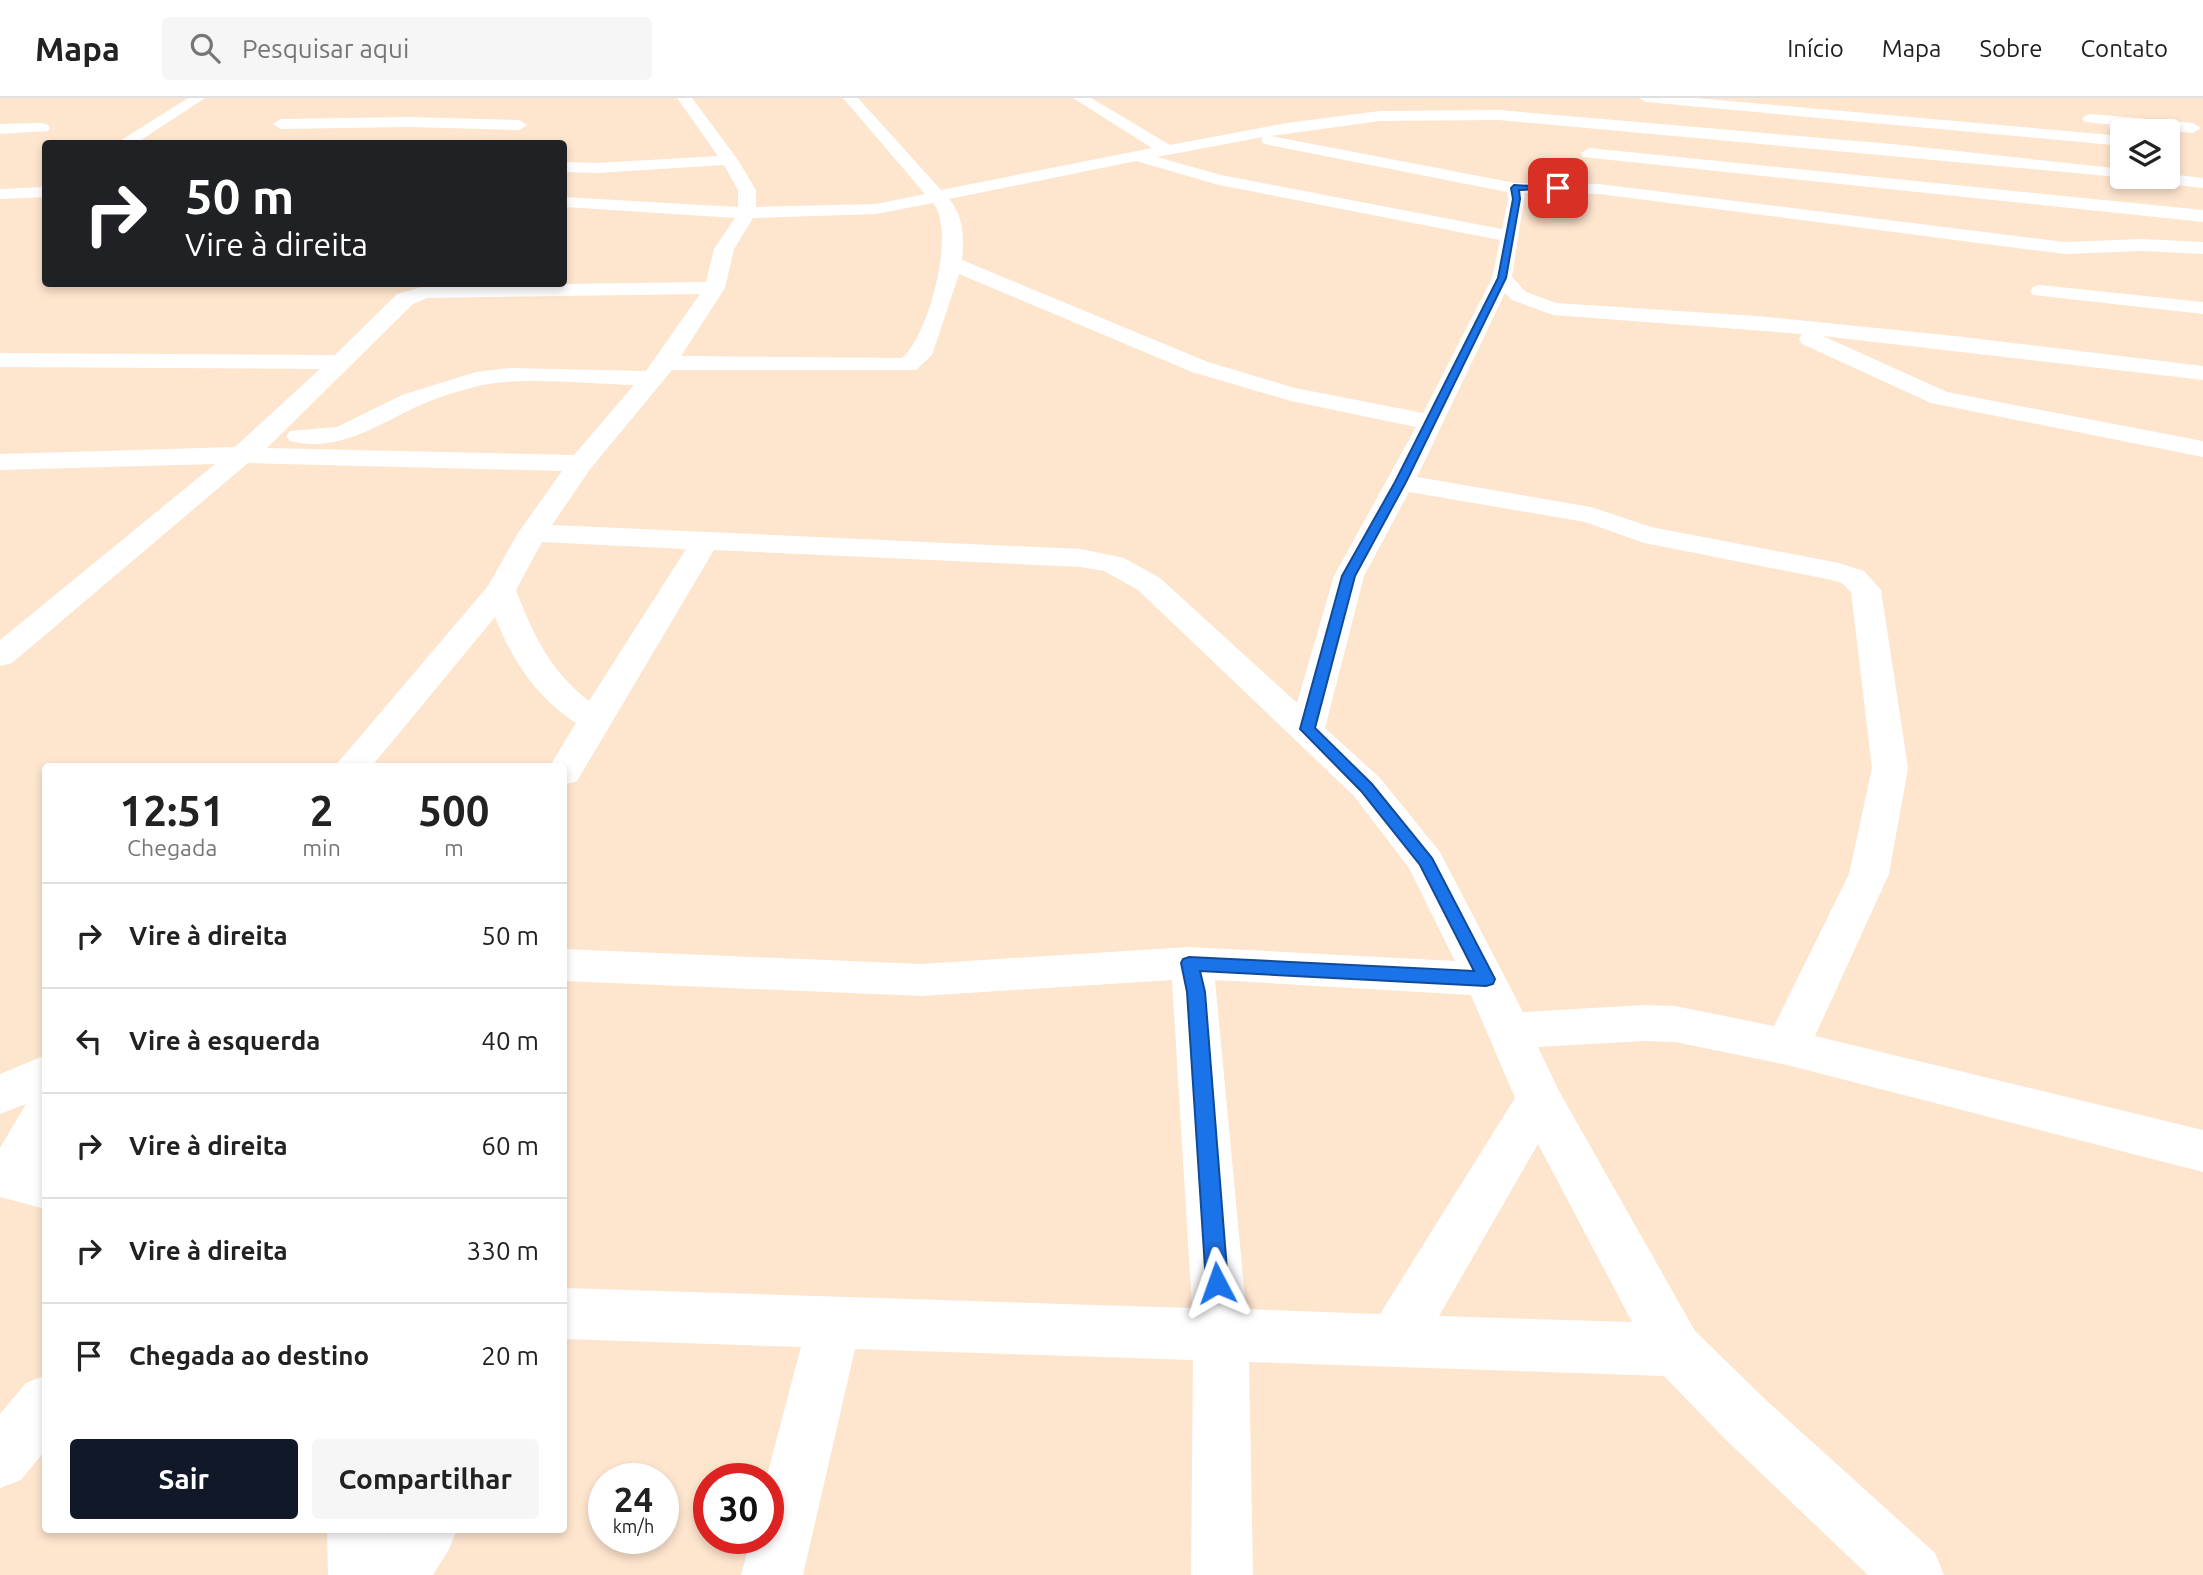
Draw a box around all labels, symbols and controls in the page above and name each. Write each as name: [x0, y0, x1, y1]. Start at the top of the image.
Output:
search box: [162, 17, 652, 80]
icon: search: [186, 29, 224, 67]
text: Mapa: [35, 30, 120, 67]
text: Pesquisar aqui: [242, 34, 409, 63]
text: Início: [1787, 35, 1844, 62]
text: Mapa: [1882, 35, 1941, 62]
text: Sobre: [1979, 35, 2042, 62]
text: Contato: [2080, 35, 2168, 62]
map controls: [2110, 119, 2180, 189]
button: layers: [2110, 119, 2180, 189]
pin: [1528, 158, 1588, 218]
icon: right: [70, 168, 161, 259]
text: 50 m: [185, 168, 294, 223]
icon: arrive: [1539, 169, 1577, 207]
text: Vire à direita: [185, 226, 368, 262]
text: 12:51: [120, 787, 225, 834]
text: 2: [310, 787, 333, 834]
text: 500: [418, 787, 489, 834]
text: Chegada: [127, 835, 217, 860]
text: min: [302, 835, 341, 860]
text: m: [444, 835, 464, 860]
icon: right: [70, 917, 108, 955]
text: Vire à direita: [129, 921, 288, 950]
text: 50 m: [481, 921, 539, 950]
icon: left: [70, 1022, 108, 1060]
text: Vire à esquerda: [129, 1026, 320, 1055]
text: 40 m: [481, 1026, 539, 1055]
icon: right: [70, 1127, 108, 1165]
text: Vire à direita: [129, 1131, 288, 1160]
text: 60 m: [481, 1131, 539, 1160]
icon: right: [70, 1232, 108, 1270]
text: Vire à direita: [129, 1236, 288, 1265]
text: 330 m: [467, 1236, 539, 1265]
position arrow: [1180, 1246, 1254, 1320]
icon: arrive: [70, 1337, 108, 1375]
text: Chegada ao destino: [129, 1341, 369, 1370]
text: 20 m: [481, 1341, 539, 1370]
button: Sair: [70, 1439, 298, 1519]
button: Compartilhar: [312, 1439, 539, 1519]
speed limit sign: 30: [693, 1463, 784, 1554]
text: 24: [614, 1479, 653, 1519]
text: km/h: [613, 1516, 654, 1536]

